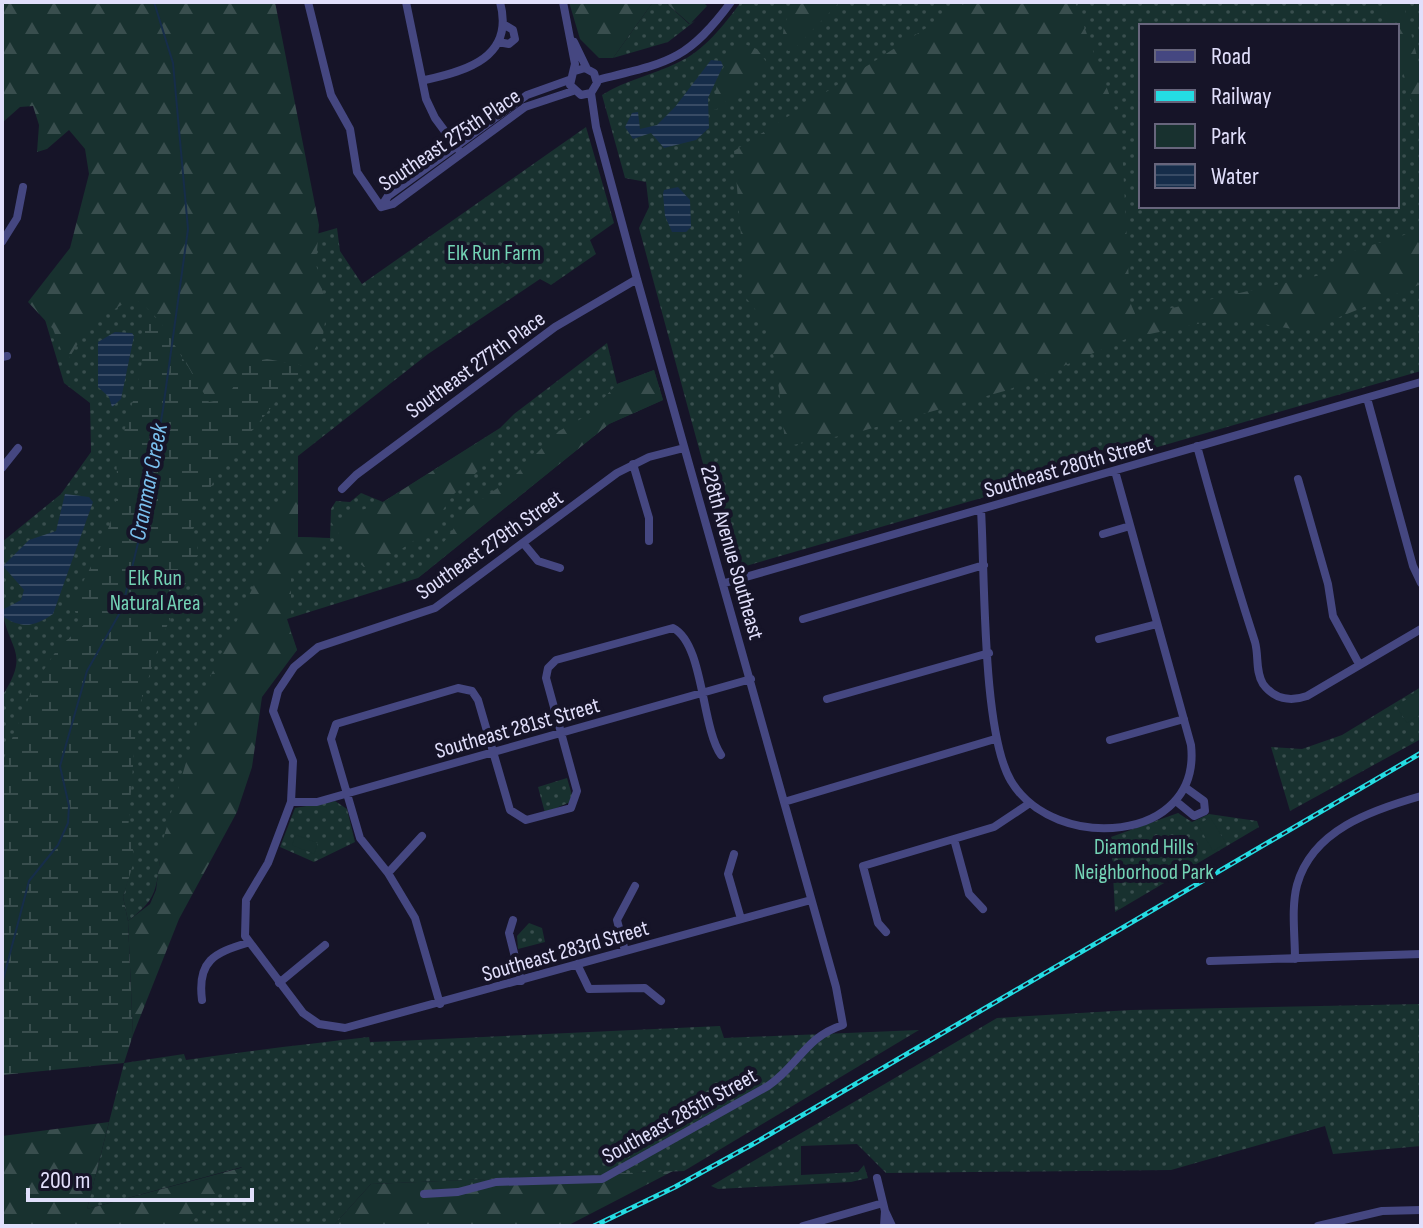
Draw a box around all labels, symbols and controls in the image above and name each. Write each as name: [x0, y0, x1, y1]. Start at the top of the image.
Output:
legend: [1139, 24, 1399, 208]
text: Road: [1211, 42, 1251, 71]
text: Railway: [1211, 82, 1271, 111]
street label: Southeast 275th Place: [374, 83, 526, 198]
text: Park: [1211, 122, 1246, 151]
text: Water: [1211, 162, 1259, 191]
park label: Elk Run Farm: [447, 240, 541, 267]
street label: Southeast 277th Place: [401, 306, 551, 425]
water label: Cranmar Creek: [123, 420, 174, 543]
street label: Southeast 280th Street: [981, 430, 1156, 504]
street label: 228th Avenue Southeast: [694, 462, 769, 643]
street label: Southeast 279th Street: [411, 484, 569, 606]
park label: Elk Run Natural Area: [110, 565, 200, 617]
street label: Southeast 281st Street: [432, 692, 603, 765]
park label: Diamond Hills Neighborhood Park: [1074, 834, 1214, 886]
street label: Southeast 283rd Street: [479, 915, 652, 988]
street label: Southeast 285th Street: [598, 1062, 762, 1170]
scale bar: [28, 1152, 252, 1202]
text: 200 m: [40, 1166, 91, 1195]

